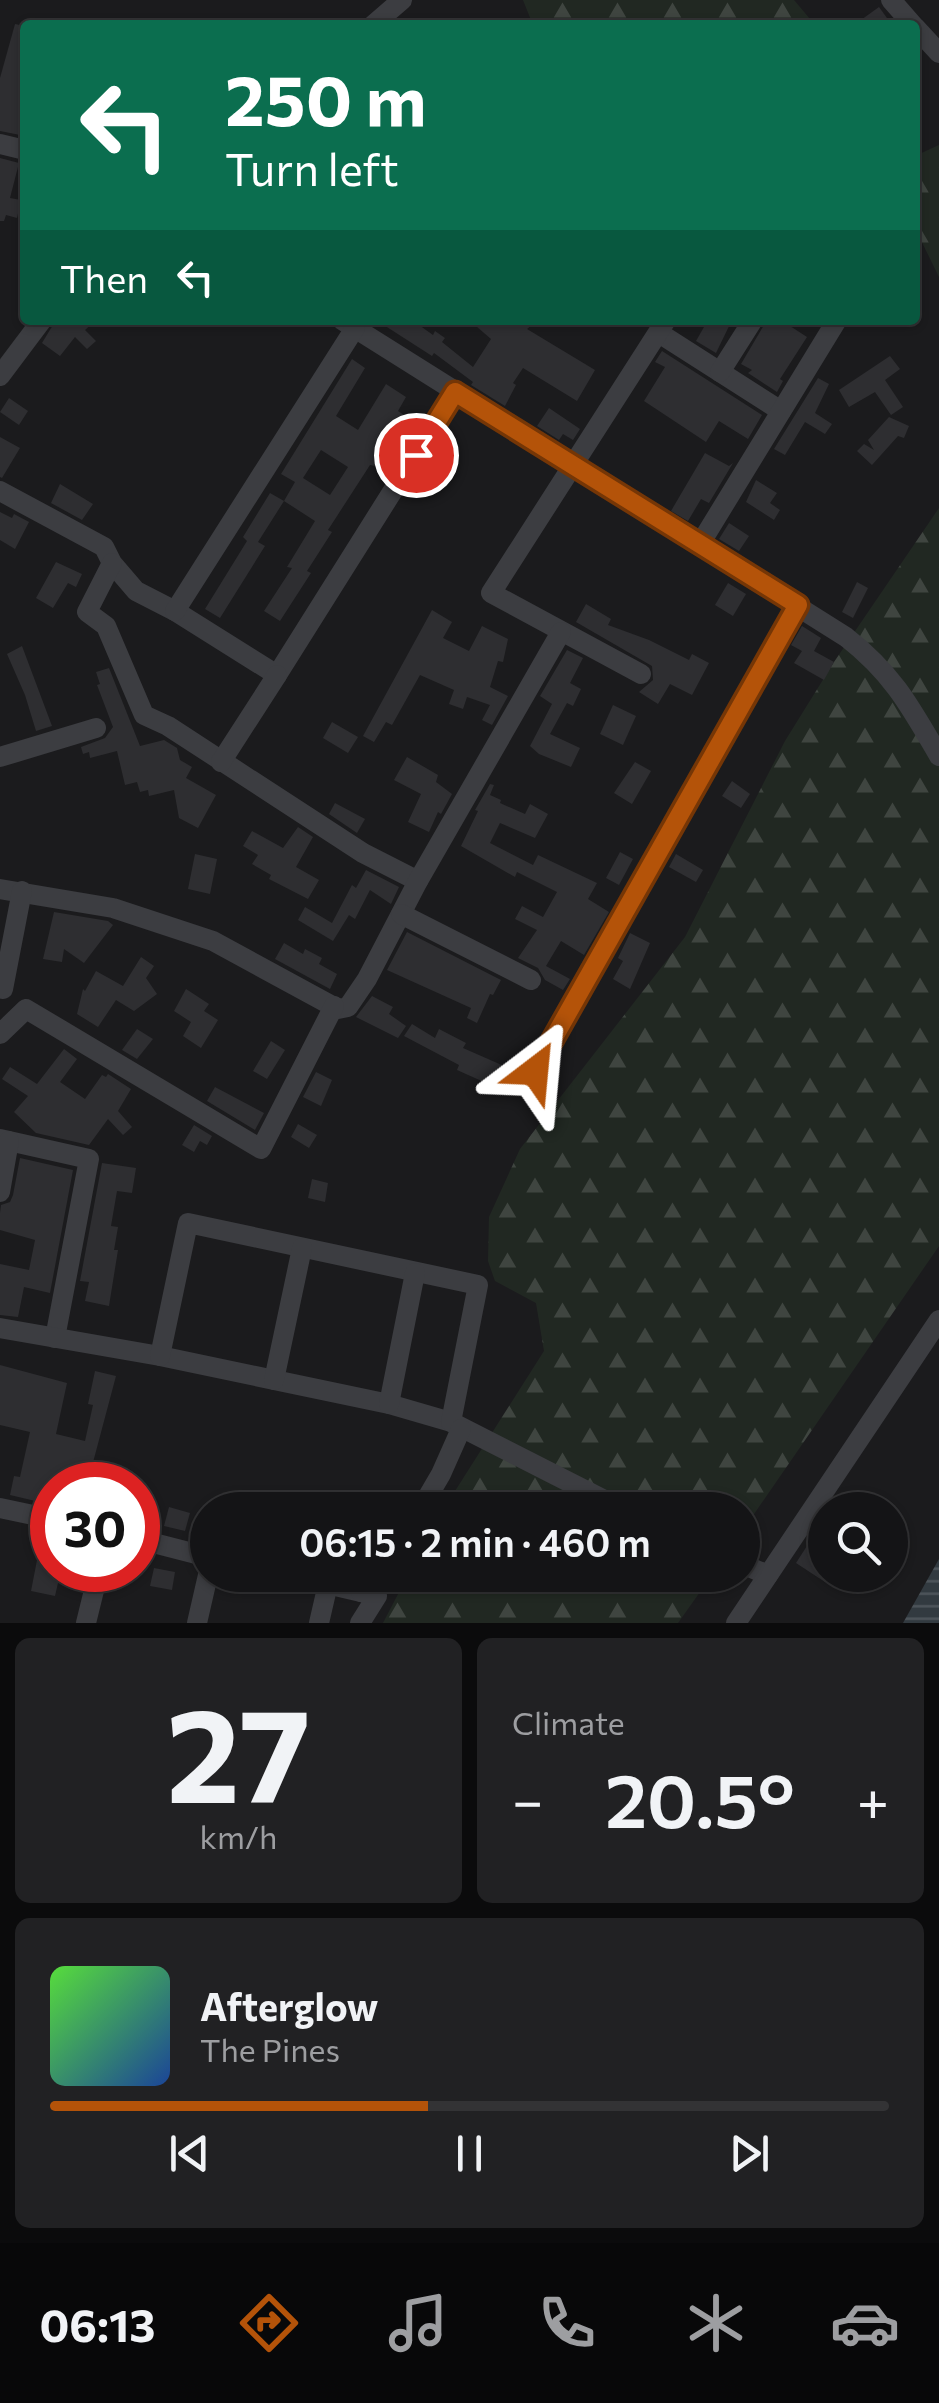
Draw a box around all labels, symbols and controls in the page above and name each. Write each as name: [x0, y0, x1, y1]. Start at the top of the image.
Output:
text: 250 m: [225, 55, 427, 140]
icon: left: [60, 60, 190, 190]
text: Turn left: [225, 140, 399, 195]
icon: left: [168, 250, 223, 305]
text: Then: [60, 254, 148, 301]
pin: [374, 413, 459, 498]
icon: arrive: [389, 428, 444, 483]
position arrow: [483, 1019, 587, 1123]
speed limit sign: 30: [30, 1462, 160, 1592]
map controls: [808, 1492, 908, 1592]
button: search: [808, 1492, 908, 1592]
text: 06:15 · 2 min · 460 m: [299, 1518, 651, 1565]
text: 27: [166, 1671, 311, 1830]
text: Climate: [512, 1702, 625, 1742]
text: 20.5°: [605, 1752, 795, 1843]
text: −: [512, 1765, 543, 1832]
text: +: [857, 1765, 889, 1832]
text: km/h: [200, 1816, 277, 1856]
text: Afterglow: [200, 1982, 378, 2029]
text: The Pines: [200, 2029, 340, 2069]
icon: previous: [162, 2126, 217, 2181]
icon: pause: [442, 2126, 497, 2181]
icon: next: [722, 2126, 777, 2181]
icon: directions: [234, 2288, 304, 2358]
icon: music: [383, 2288, 453, 2358]
icon: phone: [532, 2288, 602, 2358]
icon: climate: [681, 2288, 751, 2358]
icon: car: [830, 2288, 900, 2358]
text: 06:13: [39, 2296, 156, 2351]

